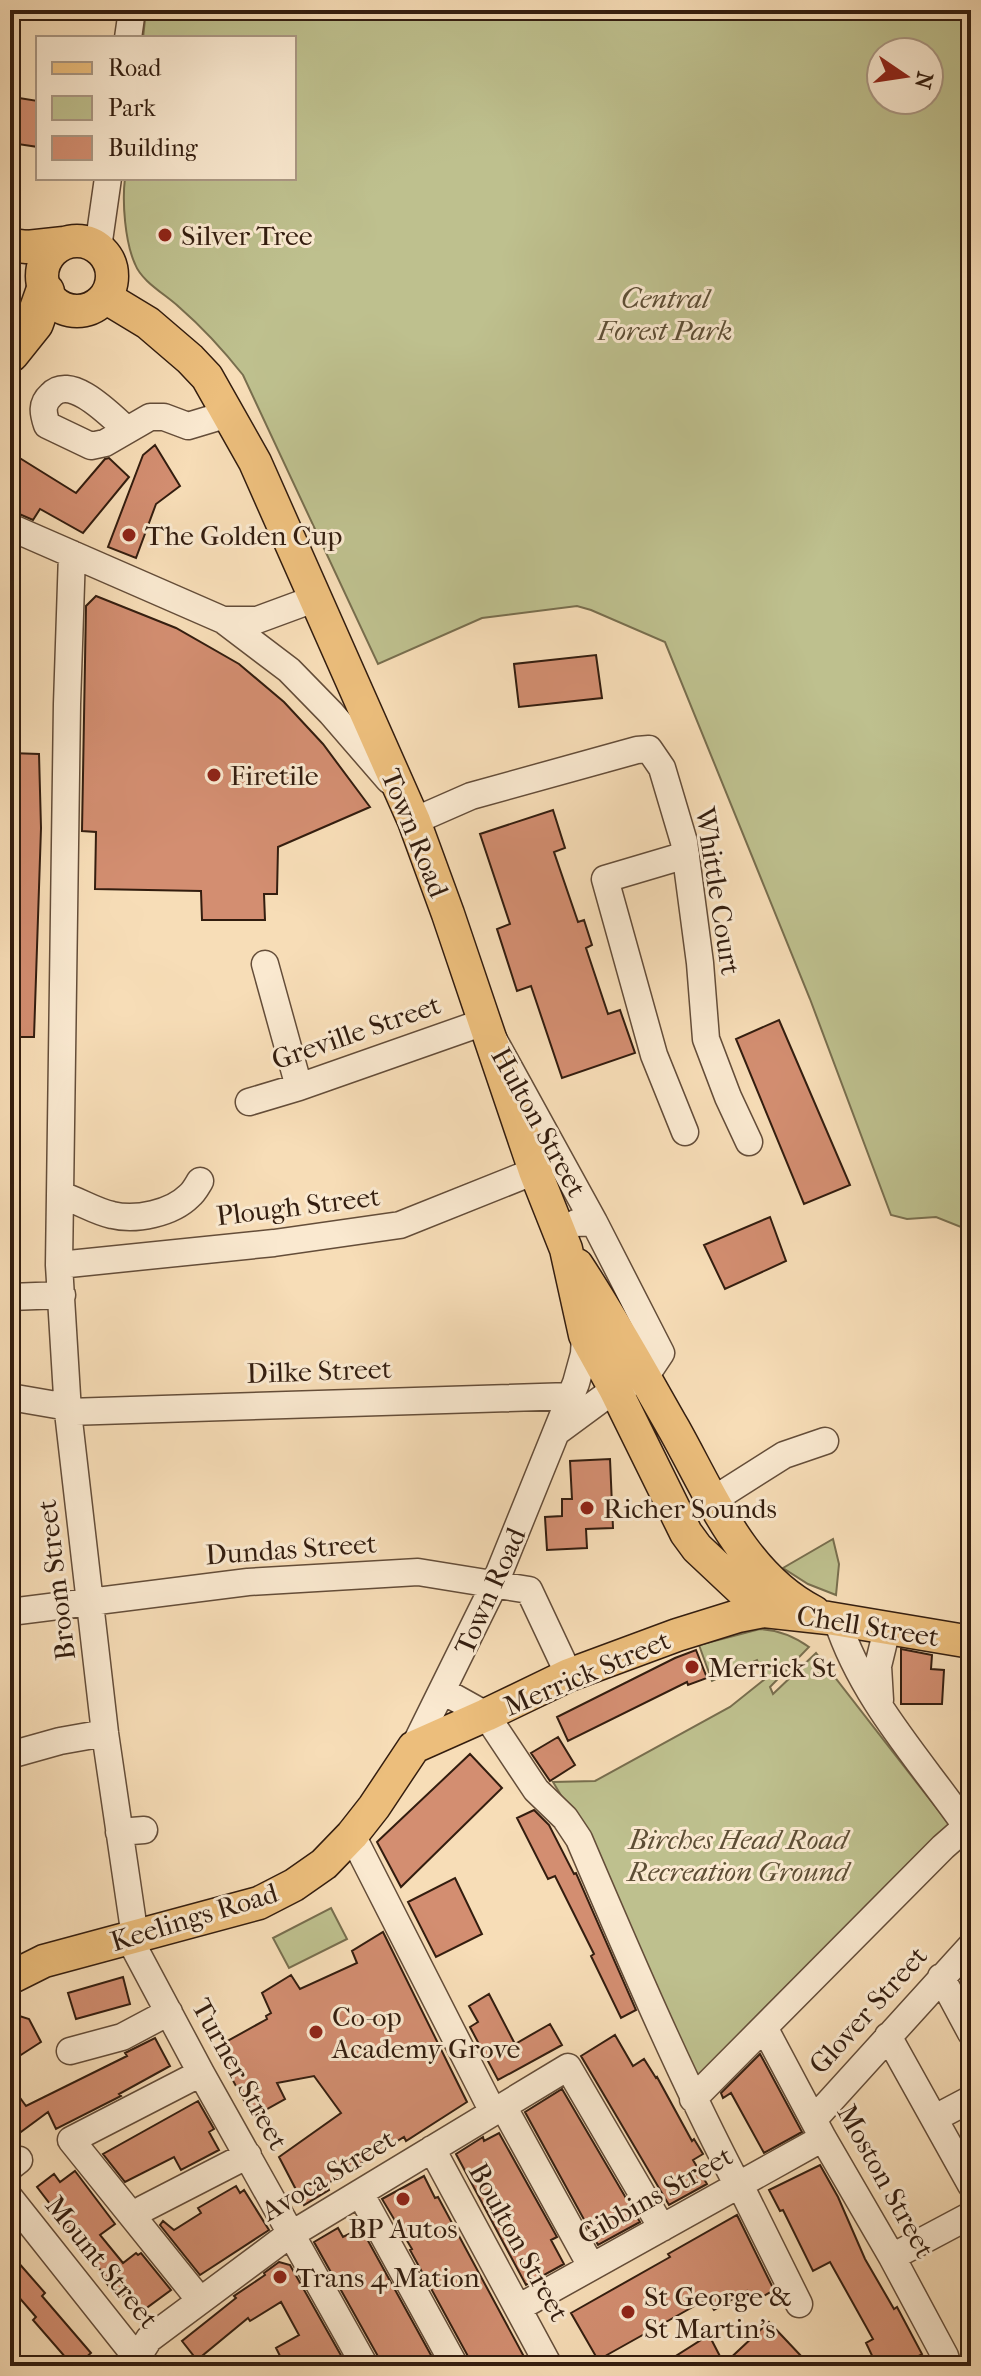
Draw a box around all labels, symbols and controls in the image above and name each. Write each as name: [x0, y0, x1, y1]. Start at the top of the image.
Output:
legend: [36, 36, 296, 180]
north arrow: [865, 36, 945, 116]
text: Road: [108, 54, 162, 82]
text: N: [909, 69, 938, 92]
text: Park: [108, 94, 156, 122]
text: Building: [108, 134, 199, 162]
place label: Silver Tree: [181, 219, 313, 252]
marker: Silver Tree: [156, 226, 174, 244]
park label: Central Forest Park: [596, 282, 733, 347]
place label: The Golden Cup: [145, 519, 343, 552]
marker: The Golden Cup: [120, 526, 138, 544]
place label: Firetile: [230, 759, 319, 792]
street label: Town Road: [374, 764, 456, 903]
marker: Firetile: [205, 766, 223, 784]
street label: Whittle Court: [688, 804, 748, 977]
street label: Greville Street: [267, 988, 445, 1076]
street label: Hulton Street: [484, 1042, 594, 1202]
street label: Plough Street: [214, 1180, 382, 1232]
street label: Dilke Street: [246, 1352, 392, 1390]
place label: Richer Sounds: [603, 1492, 777, 1525]
street label: Broom Street: [30, 1498, 82, 1662]
marker: Richer Sounds: [578, 1499, 596, 1517]
street label: Town Road: [447, 1522, 533, 1660]
street label: Dundas Street: [204, 1527, 378, 1571]
street label: Chell Street: [795, 1598, 941, 1654]
street label: Merrick Street: [499, 1623, 675, 1723]
place label: Merrick St: [708, 1651, 836, 1684]
marker: Merrick St: [683, 1658, 701, 1676]
park label: Birches Head Road Recreation Ground: [626, 1823, 852, 1888]
street label: Keelings Road: [106, 1876, 282, 1958]
street label: Glover Street: [802, 1939, 934, 2081]
street label: Turner Street: [185, 1993, 295, 2155]
place label: Co-op Academy Grove: [331, 2000, 521, 2065]
marker: Co-op Academy Grove: [307, 2023, 325, 2041]
street label: Moston Street: [830, 2099, 942, 2263]
street label: Avoca Street: [254, 2122, 401, 2228]
street label: Gibbins Street: [572, 2139, 738, 2251]
street label: Boulton Street: [462, 2157, 576, 2327]
street label: Mount Street: [39, 2189, 165, 2335]
marker: BP Autos: [394, 2190, 412, 2208]
place label: BP Autos: [348, 2212, 458, 2245]
place label: Trans 4 Mation: [296, 2261, 480, 2294]
marker: Trans 4 Mation: [271, 2268, 289, 2286]
place label: St George & St Martin's: [644, 2280, 792, 2345]
marker: St George & St Martin's: [619, 2303, 637, 2321]

